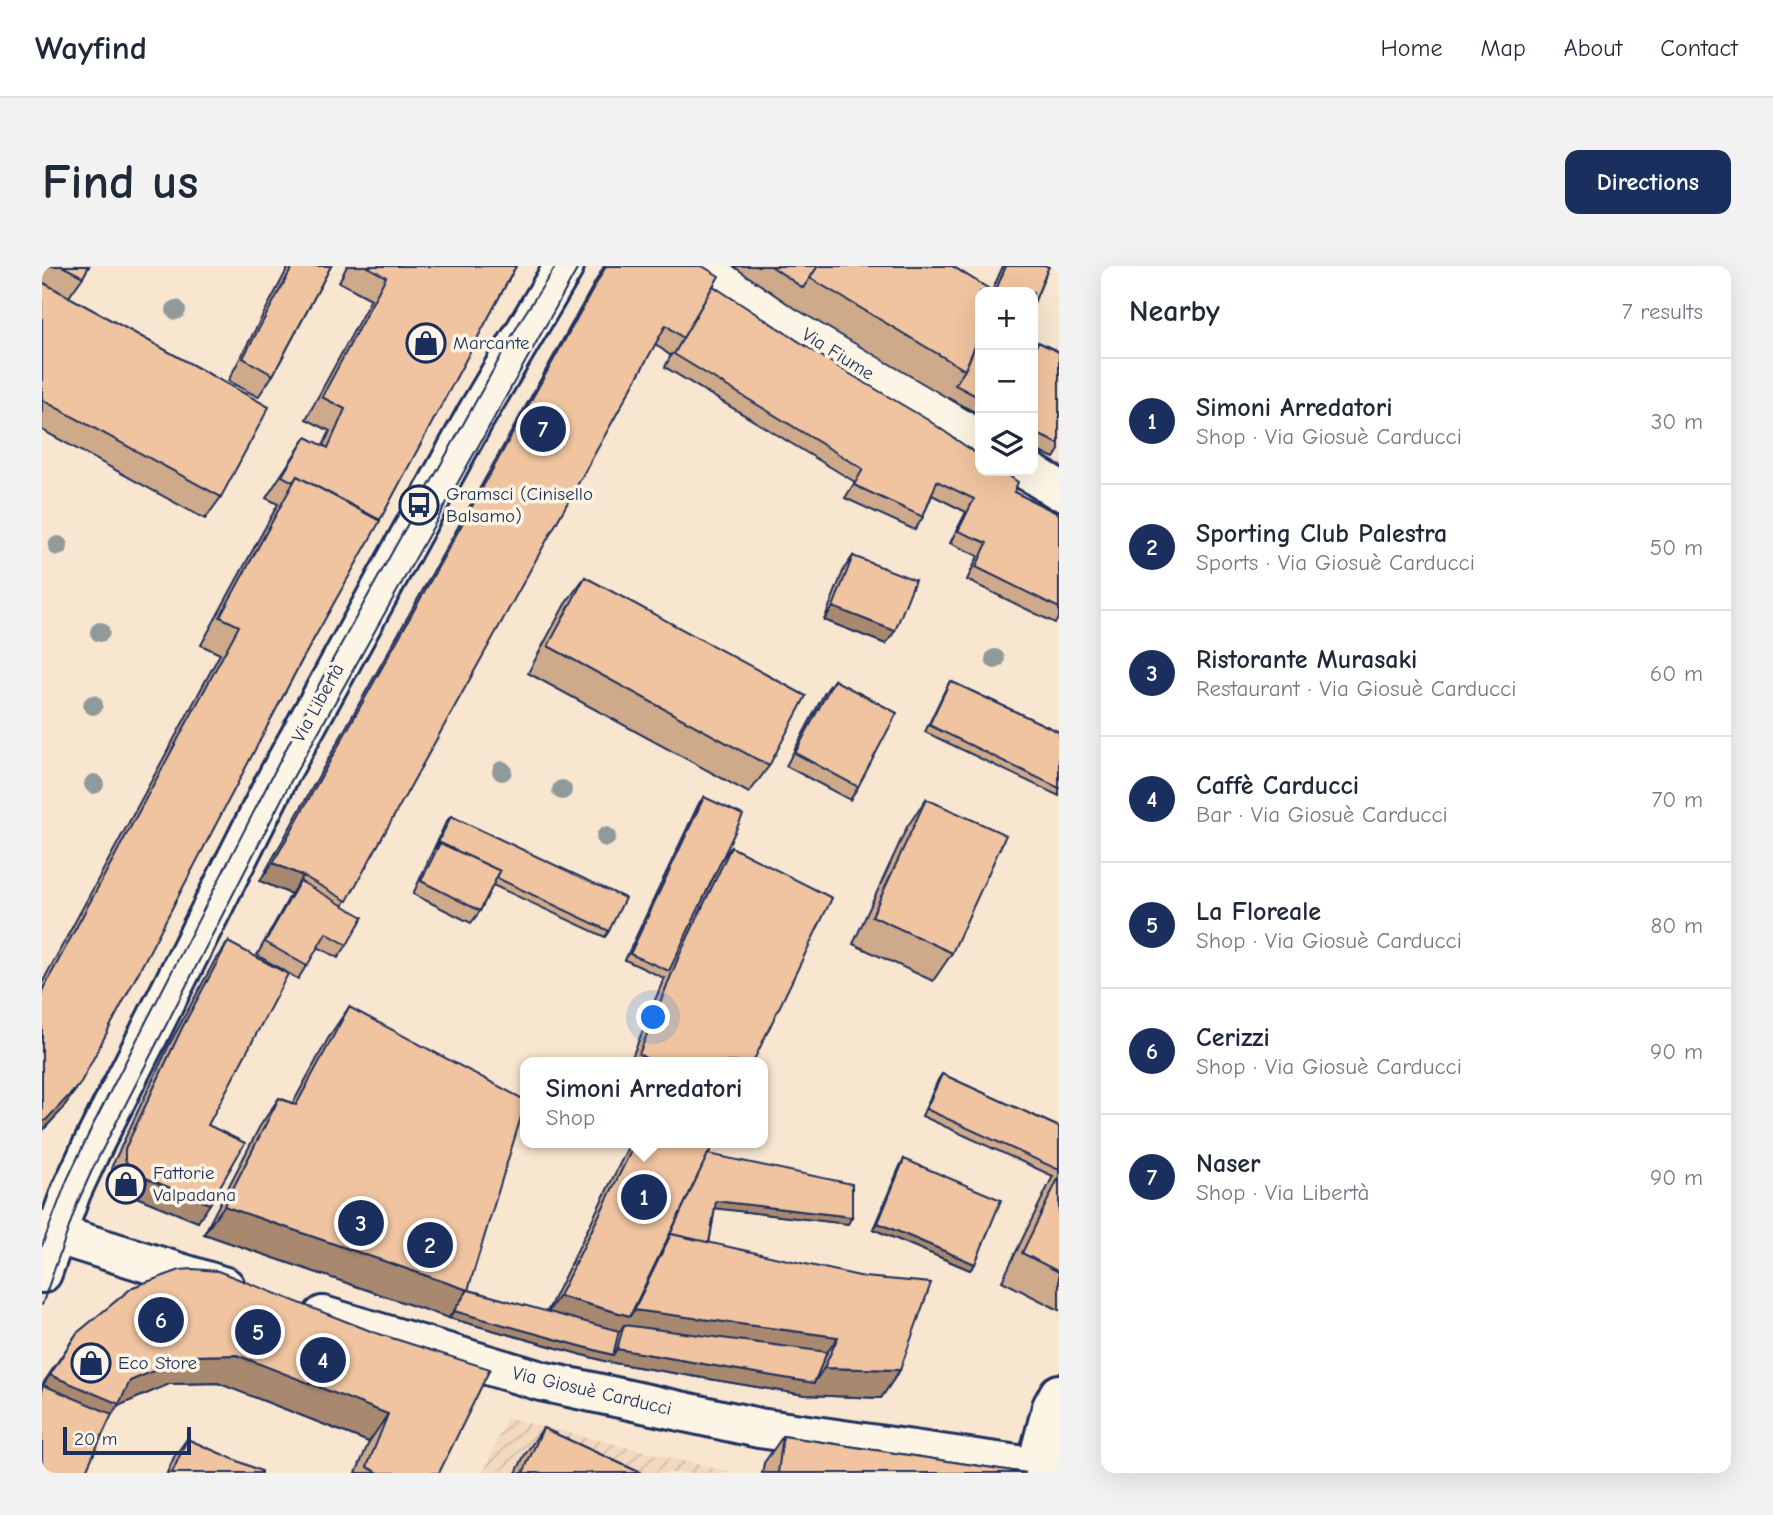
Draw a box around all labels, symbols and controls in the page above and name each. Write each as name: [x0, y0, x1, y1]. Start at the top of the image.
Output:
text: Wayfind: [35, 29, 147, 67]
text: Home: [1381, 34, 1442, 62]
text: Map: [1480, 34, 1526, 62]
text: About: [1564, 34, 1622, 62]
text: Contact: [1660, 34, 1738, 62]
button: Directions: [1565, 150, 1731, 214]
text: Find us: [42, 154, 198, 210]
map controls: [975, 287, 1038, 476]
button: +: [975, 287, 1038, 350]
text: Nearby: [1129, 294, 1220, 329]
text: 7 results: [1622, 298, 1703, 325]
shop icon: Marcante: [405, 322, 447, 364]
street label: Via Fiume: [798, 323, 878, 385]
place label: Marcante: [453, 332, 530, 354]
button: −: [975, 350, 1038, 413]
text: Simoni Arredatori: [1196, 393, 1393, 423]
pin: 7: [520, 403, 566, 455]
text: 1: [1147, 408, 1157, 435]
text: 30 m: [1651, 408, 1703, 435]
button: layers: [975, 413, 1038, 476]
text: Shop · Via Giosuè Carducci: [1196, 423, 1462, 450]
place label: Gramsci (Cinisello Balsamo): [446, 483, 593, 527]
bus stop icon: Gramsci (Cinisello Balsamo): [398, 484, 440, 526]
text: Sporting Club Palestra: [1196, 519, 1447, 549]
text: 2: [1146, 534, 1158, 561]
text: 50 m: [1650, 534, 1703, 561]
text: Sports · Via Giosuè Carducci: [1196, 549, 1475, 576]
text: Ristorante Murasaki: [1196, 645, 1417, 675]
street label: Via Libertà: [287, 660, 349, 746]
text: 3: [1146, 660, 1158, 687]
text: 60 m: [1650, 660, 1703, 687]
text: Restaurant · Via Giosuè Carducci: [1196, 675, 1516, 702]
text: Caffè Carducci: [1196, 771, 1359, 801]
text: 4: [1147, 786, 1157, 813]
text: 70 m: [1651, 786, 1703, 813]
text: Bar · Via Giosuè Carducci: [1196, 801, 1448, 828]
text: La Floreale: [1196, 897, 1321, 927]
text: 5: [1146, 912, 1158, 939]
text: 80 m: [1650, 912, 1703, 939]
text: Shop · Via Giosuè Carducci: [1196, 927, 1462, 954]
your location: [636, 1000, 670, 1034]
text: Cerizzi: [1196, 1023, 1270, 1053]
text: 6: [1146, 1038, 1158, 1065]
text: 90 m: [1650, 1038, 1703, 1065]
text: Shop · Via Giosuè Carducci: [1196, 1053, 1462, 1080]
popup: [520, 1057, 768, 1148]
text: Simoni Arredatori: [546, 1074, 742, 1104]
text: Shop: [546, 1104, 595, 1131]
text: Naser: [1196, 1149, 1260, 1179]
place label: Fattorie Valpadana: [153, 1162, 236, 1206]
shop icon: Fattorie Valpadana: [105, 1163, 147, 1205]
text: 7: [1147, 1164, 1157, 1191]
text: 90 m: [1650, 1164, 1703, 1191]
pin: 1: [621, 1171, 667, 1223]
text: Shop · Via Libertà: [1196, 1179, 1369, 1206]
pin: 3: [338, 1197, 384, 1249]
pin: 2: [407, 1219, 453, 1271]
pin: 6: [138, 1294, 184, 1346]
pin: 5: [235, 1306, 281, 1358]
pin: 4: [300, 1334, 346, 1386]
shop icon: Eco Store: [70, 1342, 112, 1384]
place label: Eco Store: [118, 1352, 197, 1374]
street label: Via Giosuè Carducci: [510, 1362, 674, 1420]
scale bar: [63, 1424, 191, 1456]
text: 20 m: [74, 1428, 118, 1450]

